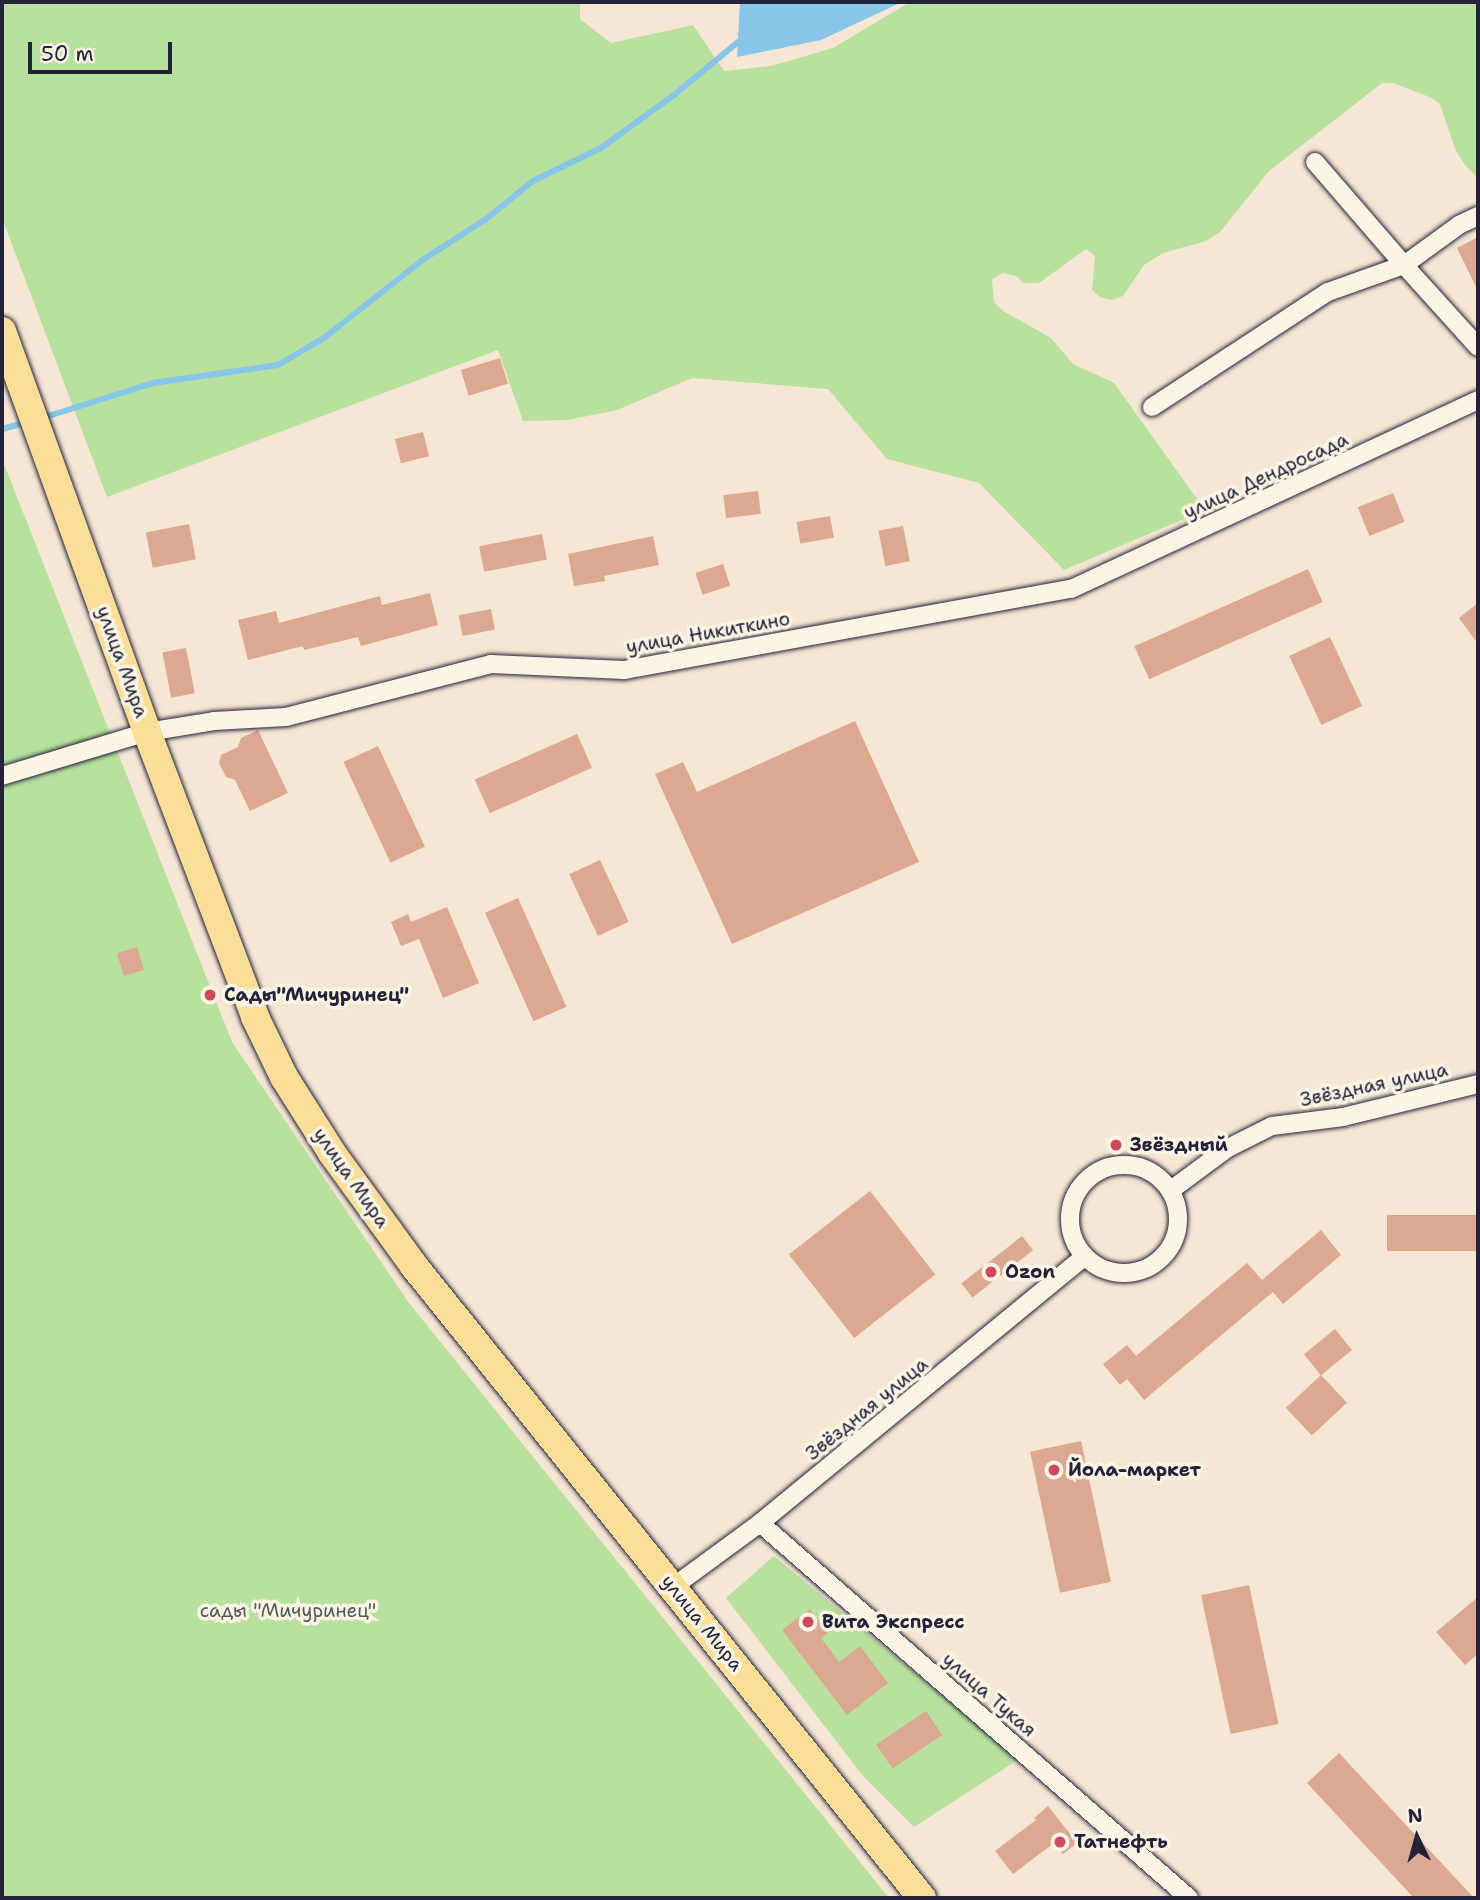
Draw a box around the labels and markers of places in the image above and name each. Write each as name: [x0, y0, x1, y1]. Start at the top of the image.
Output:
place label: Сады"Мичуринец": [224, 984, 409, 1006]
marker: Сады"Мичуринец": [202, 987, 218, 1003]
place label: Звёздный: [1130, 1134, 1228, 1156]
marker: Звёздный: [1108, 1137, 1124, 1153]
place label: Ozon: [1005, 1261, 1055, 1283]
marker: Ozon: [983, 1264, 999, 1280]
place label: Йола-маркет: [1068, 1459, 1201, 1481]
marker: Йола-маркет: [1046, 1462, 1062, 1478]
place label: Вита Экспресс: [822, 1611, 965, 1633]
marker: Вита Экспресс: [800, 1614, 816, 1630]
place label: Татнефть: [1074, 1831, 1168, 1853]
marker: Татнефть: [1052, 1834, 1068, 1850]

